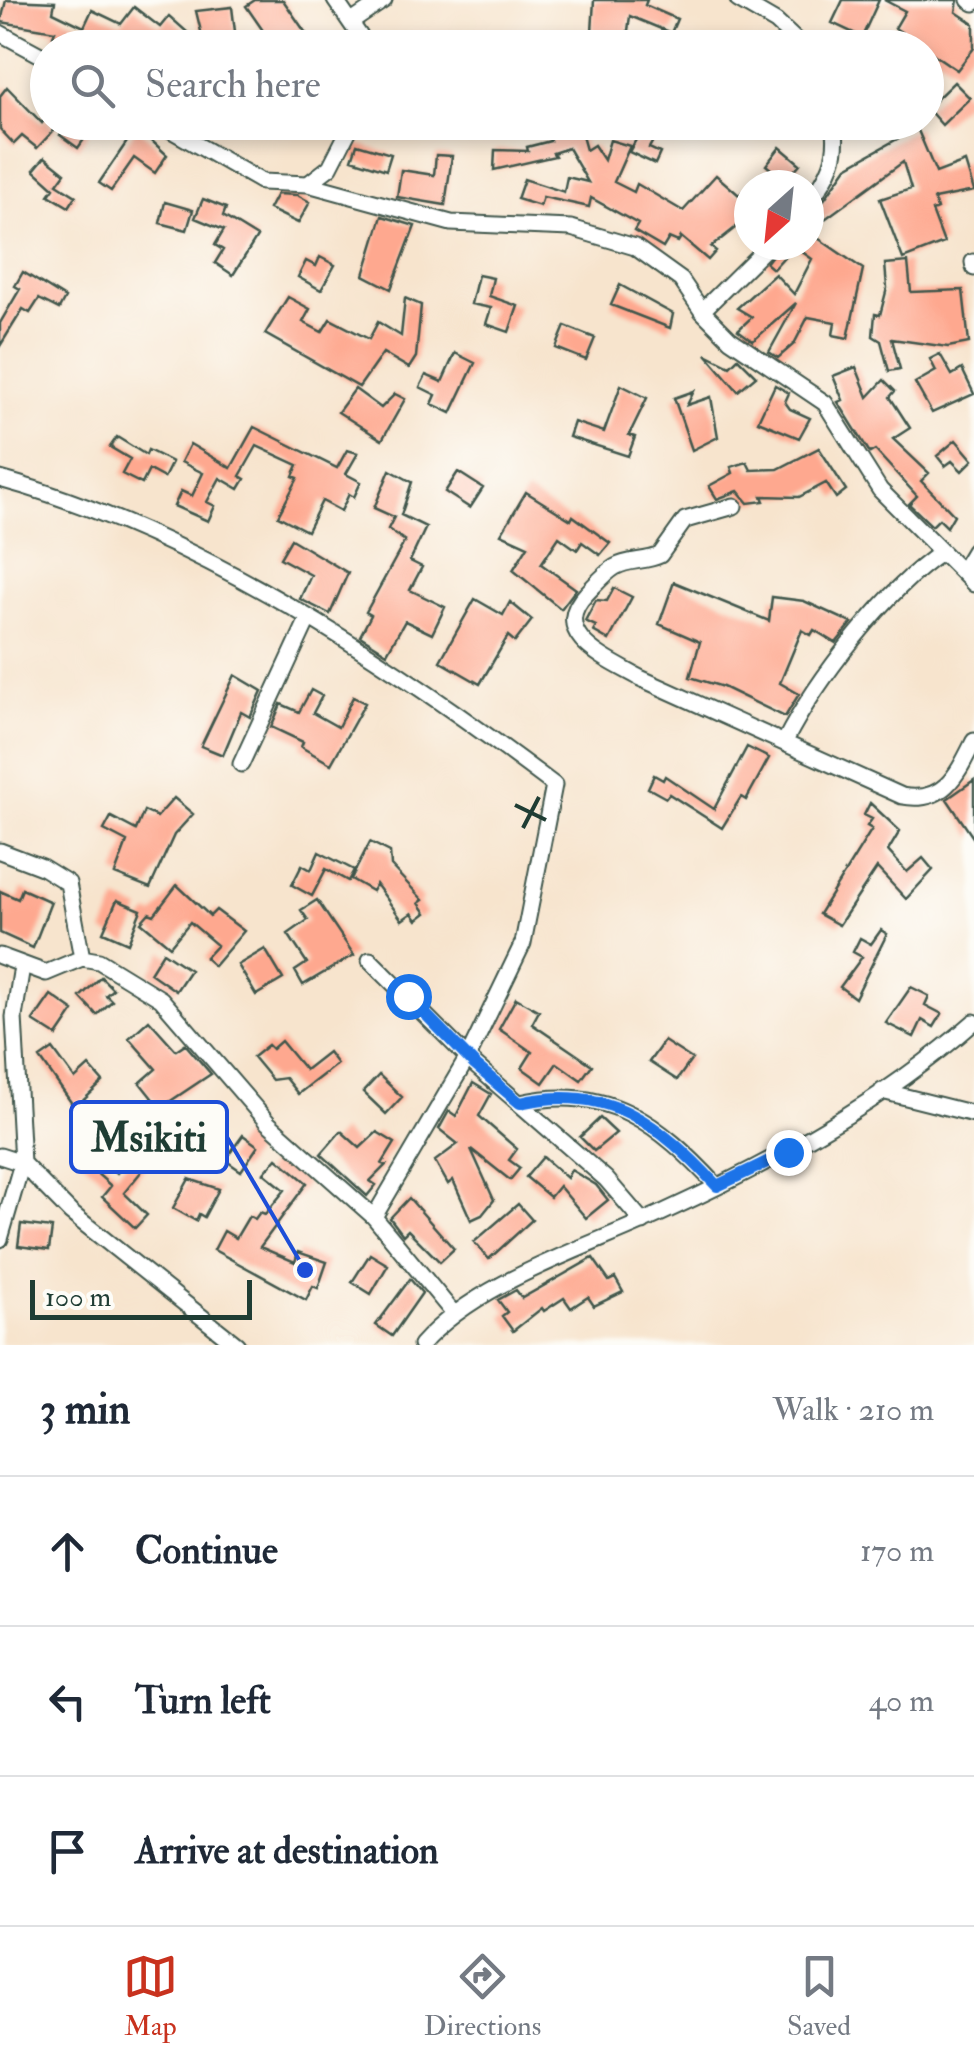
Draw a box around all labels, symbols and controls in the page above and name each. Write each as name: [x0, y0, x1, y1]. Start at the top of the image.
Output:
search box: [30, 30, 944, 140]
icon: search: [65, 58, 120, 113]
text: Search here: [145, 61, 321, 109]
north arrow: [734, 170, 824, 260]
route start: [386, 974, 432, 1020]
callout: Msikiti: [71, 1102, 227, 1172]
text: Msikiti: [90, 1113, 207, 1164]
route end: [766, 1130, 812, 1176]
scale bar: [30, 1275, 252, 1320]
text: 100 m: [45, 1280, 111, 1315]
text: 3 min: [40, 1384, 130, 1436]
text: Walk · 210 m: [772, 1390, 934, 1430]
icon: ahead: [40, 1524, 95, 1579]
text: Continue: [135, 1527, 278, 1575]
text: 170 m: [860, 1531, 934, 1571]
icon: left: [40, 1674, 95, 1729]
text: Turn left: [135, 1677, 271, 1725]
text: 40 m: [869, 1681, 934, 1721]
icon: arrive: [40, 1824, 95, 1879]
text: Arrive at destination: [135, 1827, 439, 1875]
tab: Map: [123, 1949, 178, 2044]
tab: Directions: [424, 1949, 541, 2044]
tab: Saved: [787, 1949, 851, 2044]

